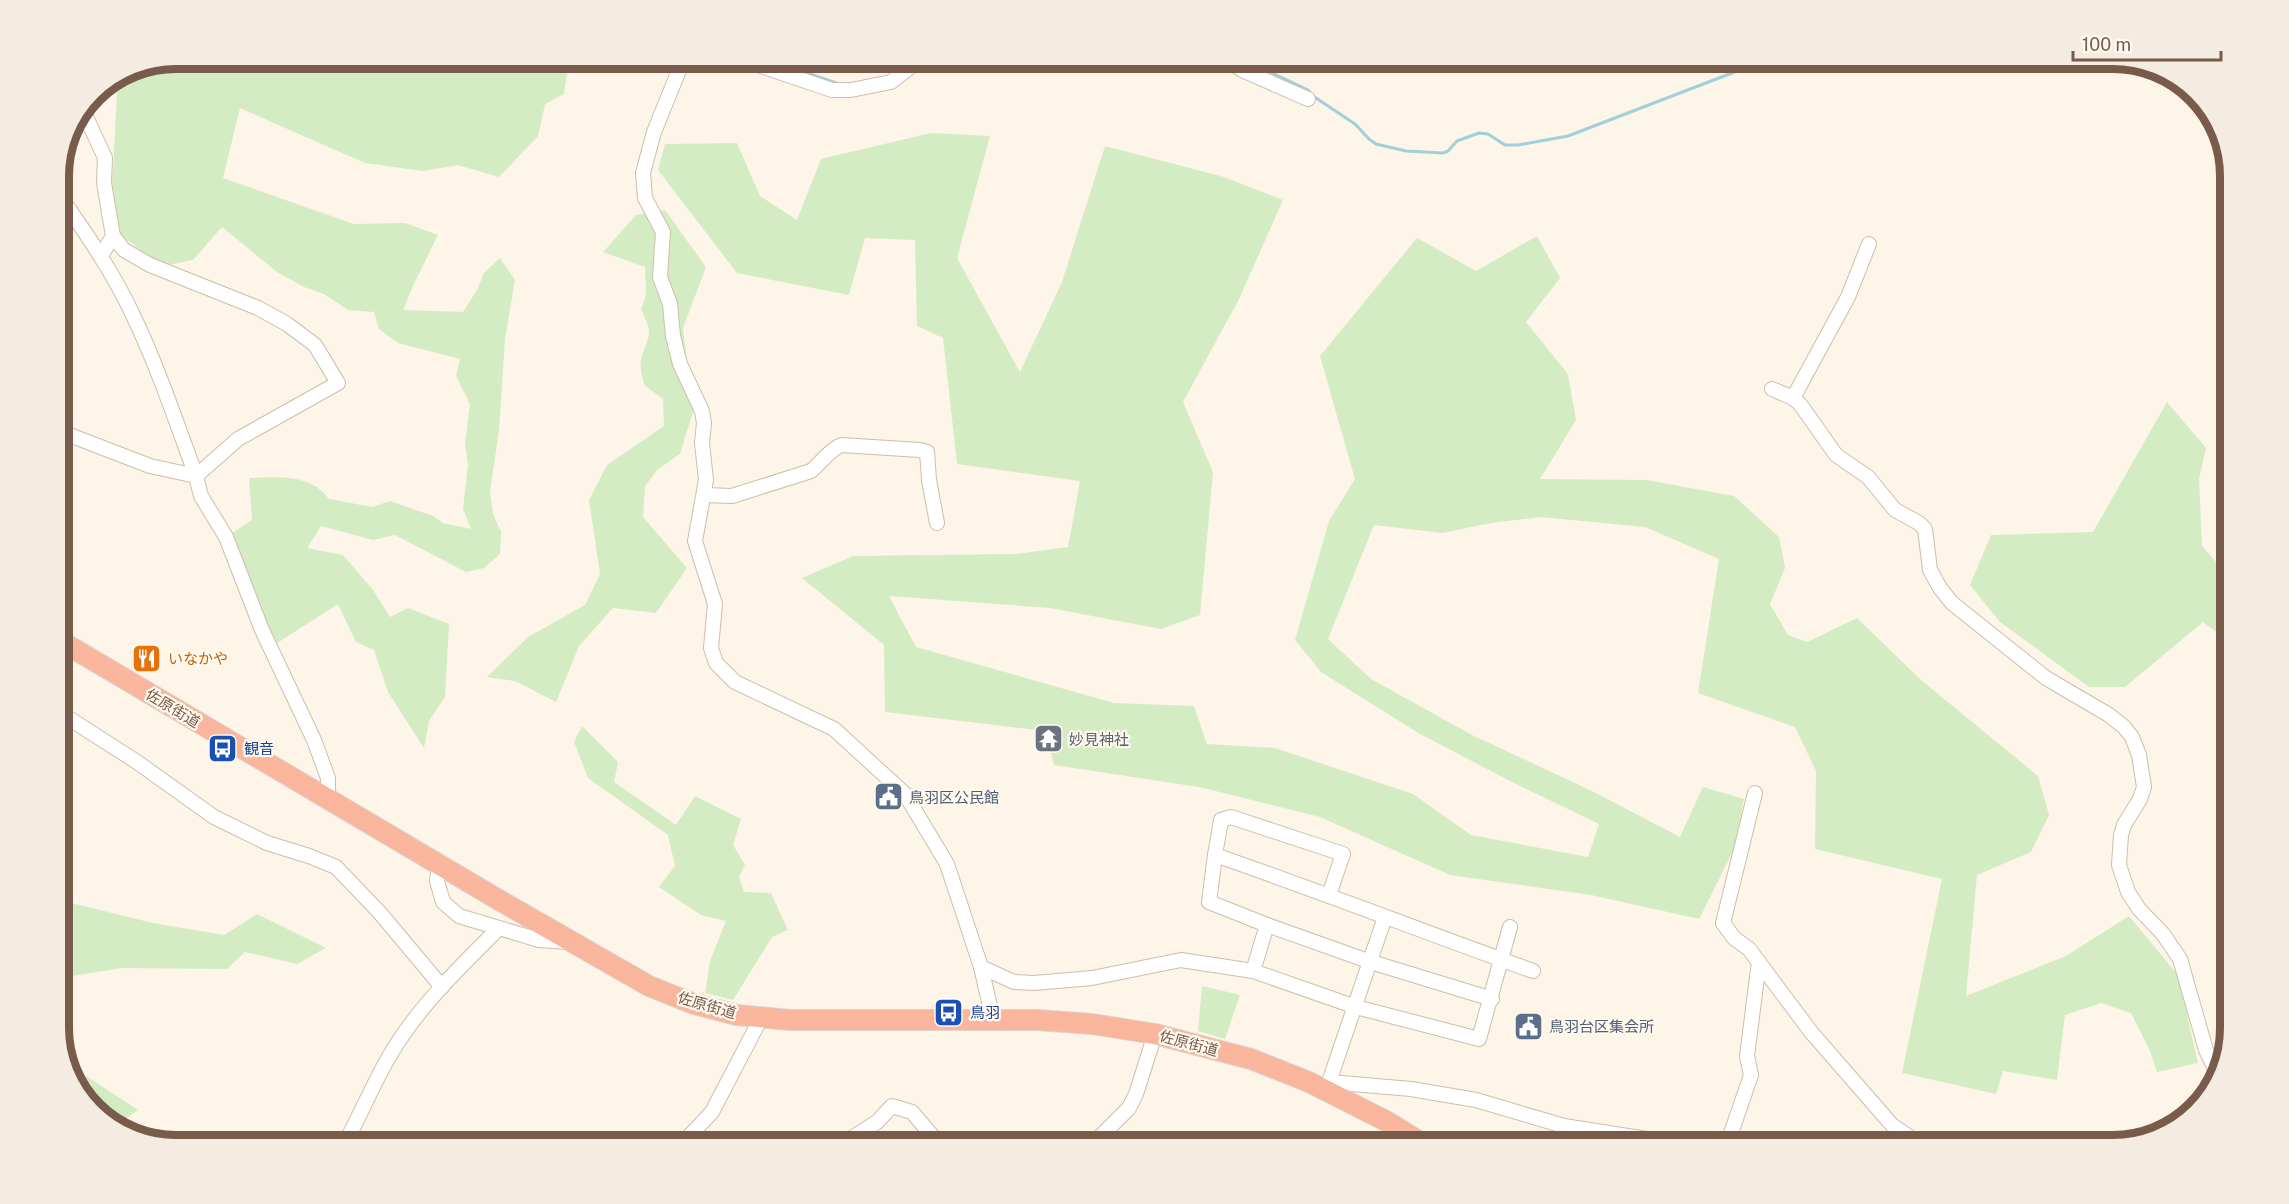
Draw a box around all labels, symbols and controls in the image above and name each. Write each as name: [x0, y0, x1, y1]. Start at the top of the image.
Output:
scale bar: [2073, 24, 2222, 62]
text: 100 m: [2082, 34, 2131, 55]
restaurant icon: いなかや: [131, 642, 163, 674]
place label: いなかや: [168, 650, 228, 667]
street label: 佐原街道: [143, 685, 203, 731]
temple icon: 妙見神社: [1032, 723, 1064, 755]
place label: 妙見神社: [1069, 731, 1129, 748]
bus stop icon: 観音: [207, 732, 239, 764]
place label: 観音: [244, 740, 274, 757]
public building icon: 鳥羽区公民館: [872, 781, 904, 813]
place label: 鳥羽区公民館: [909, 789, 999, 806]
street label: 佐原街道: [676, 989, 738, 1021]
bus stop icon: 鳥羽: [933, 996, 965, 1028]
place label: 鳥羽: [970, 1004, 1000, 1021]
public building icon: 鳥羽台区集会所: [1512, 1010, 1544, 1042]
place label: 鳥羽台区集会所: [1549, 1018, 1654, 1035]
street label: 佐原街道: [1158, 1027, 1220, 1059]

